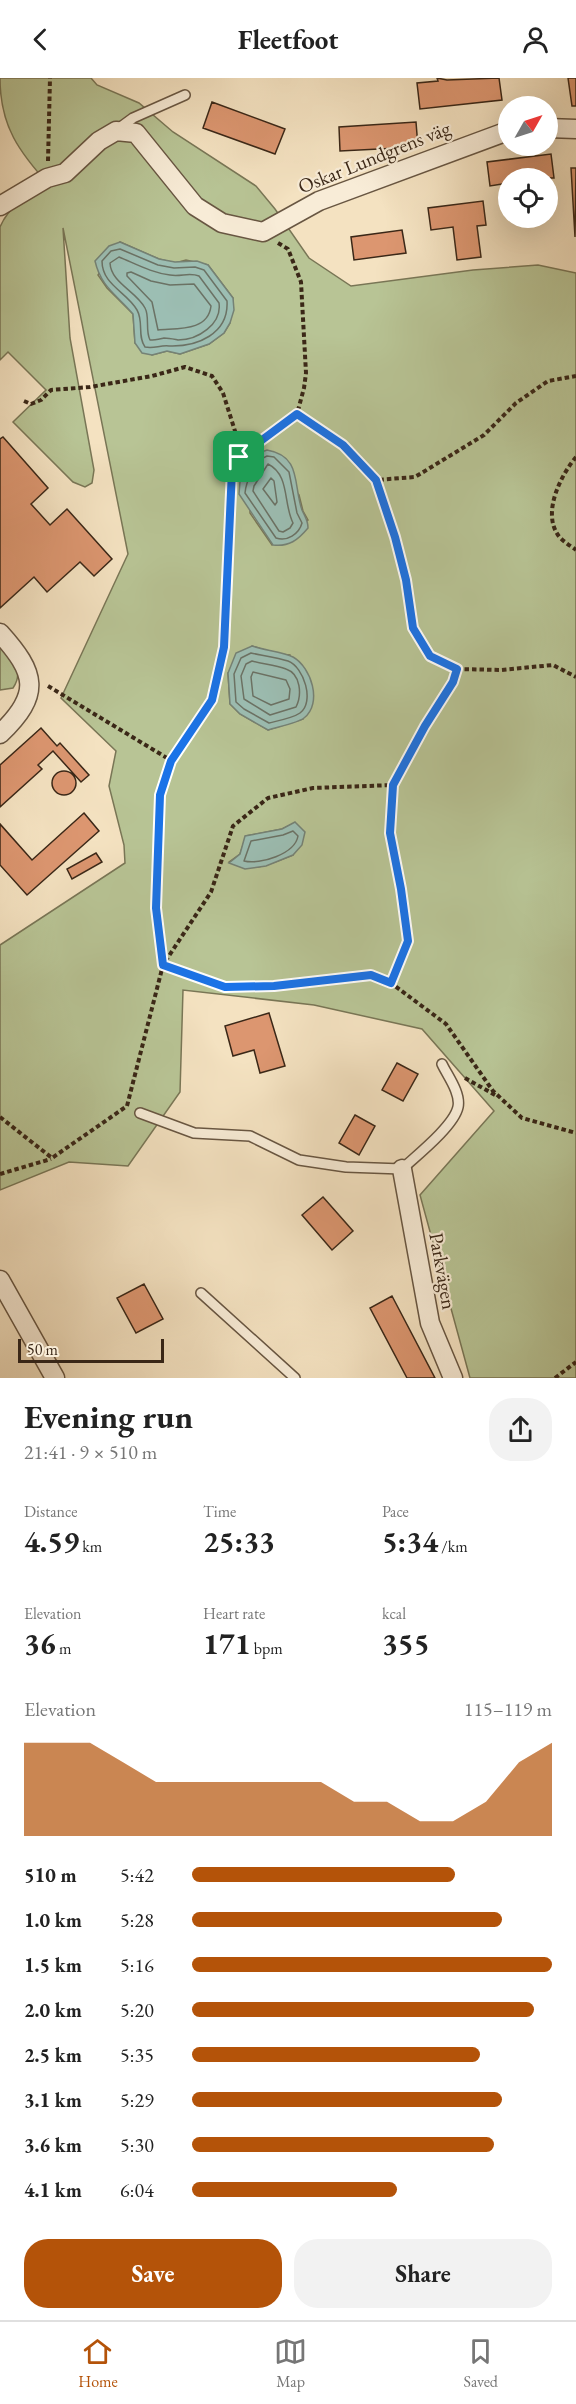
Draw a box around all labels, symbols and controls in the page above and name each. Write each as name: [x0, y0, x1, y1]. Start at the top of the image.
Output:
text: Fleetfoot: [238, 22, 338, 57]
icon: back: [24, 23, 57, 56]
icon: person: [519, 23, 552, 56]
north arrow: [498, 96, 558, 156]
map controls: [498, 96, 558, 228]
street label: Oskar Lundgrens väg: [294, 114, 454, 199]
button: locate: [498, 168, 558, 228]
pin: [213, 431, 264, 482]
icon: arrive: [222, 440, 255, 473]
street label: Parkvägen: [423, 1231, 463, 1312]
scale bar: [18, 1336, 164, 1364]
text: 50 m: [27, 1339, 58, 1360]
text: Evening run: [24, 1395, 193, 1438]
button: share: [489, 1398, 552, 1461]
text: 21:41 · 9 × 510 m: [24, 1439, 157, 1465]
text: Distance: [24, 1501, 77, 1522]
text: Time: [203, 1501, 236, 1522]
text: Pace: [382, 1501, 409, 1522]
text: 4.59: [24, 1522, 79, 1561]
text: 25:33: [203, 1522, 275, 1561]
text: 5:34: [382, 1522, 438, 1561]
text: km: [79, 1536, 102, 1557]
text: /km: [438, 1536, 468, 1557]
text: Elevation: [24, 1603, 82, 1624]
text: Heart rate: [203, 1603, 265, 1624]
text: kcal: [382, 1603, 406, 1624]
text: 36: [24, 1624, 56, 1663]
text: 171: [203, 1624, 251, 1663]
text: 355: [382, 1624, 430, 1663]
text: m: [56, 1638, 71, 1659]
text: bpm: [251, 1638, 283, 1659]
text: Elevation: [24, 1696, 96, 1722]
text: 115–119 m: [464, 1696, 552, 1722]
text: 510 m: [24, 1862, 77, 1888]
text: 5:42: [120, 1862, 154, 1888]
text: 1.0 km: [24, 1907, 82, 1933]
text: 5:28: [120, 1907, 154, 1933]
text: 1.5 km: [24, 1952, 82, 1978]
text: 5:16: [120, 1952, 154, 1978]
text: 2.0 km: [24, 1997, 82, 2023]
text: 5:20: [120, 1997, 154, 2023]
text: 2.5 km: [24, 2042, 82, 2068]
text: 5:35: [120, 2042, 154, 2068]
text: 3.1 km: [24, 2087, 82, 2113]
text: 5:29: [120, 2087, 154, 2113]
text: 3.6 km: [24, 2132, 82, 2158]
text: 5:30: [120, 2132, 154, 2158]
text: 4.1 km: [24, 2177, 82, 2203]
text: 6:04: [120, 2177, 154, 2203]
button: Save: [24, 2239, 282, 2308]
button: Share: [294, 2239, 552, 2308]
tab: Home: [78, 2335, 118, 2392]
tab: Map: [274, 2335, 307, 2392]
tab: Saved: [464, 2335, 498, 2392]

